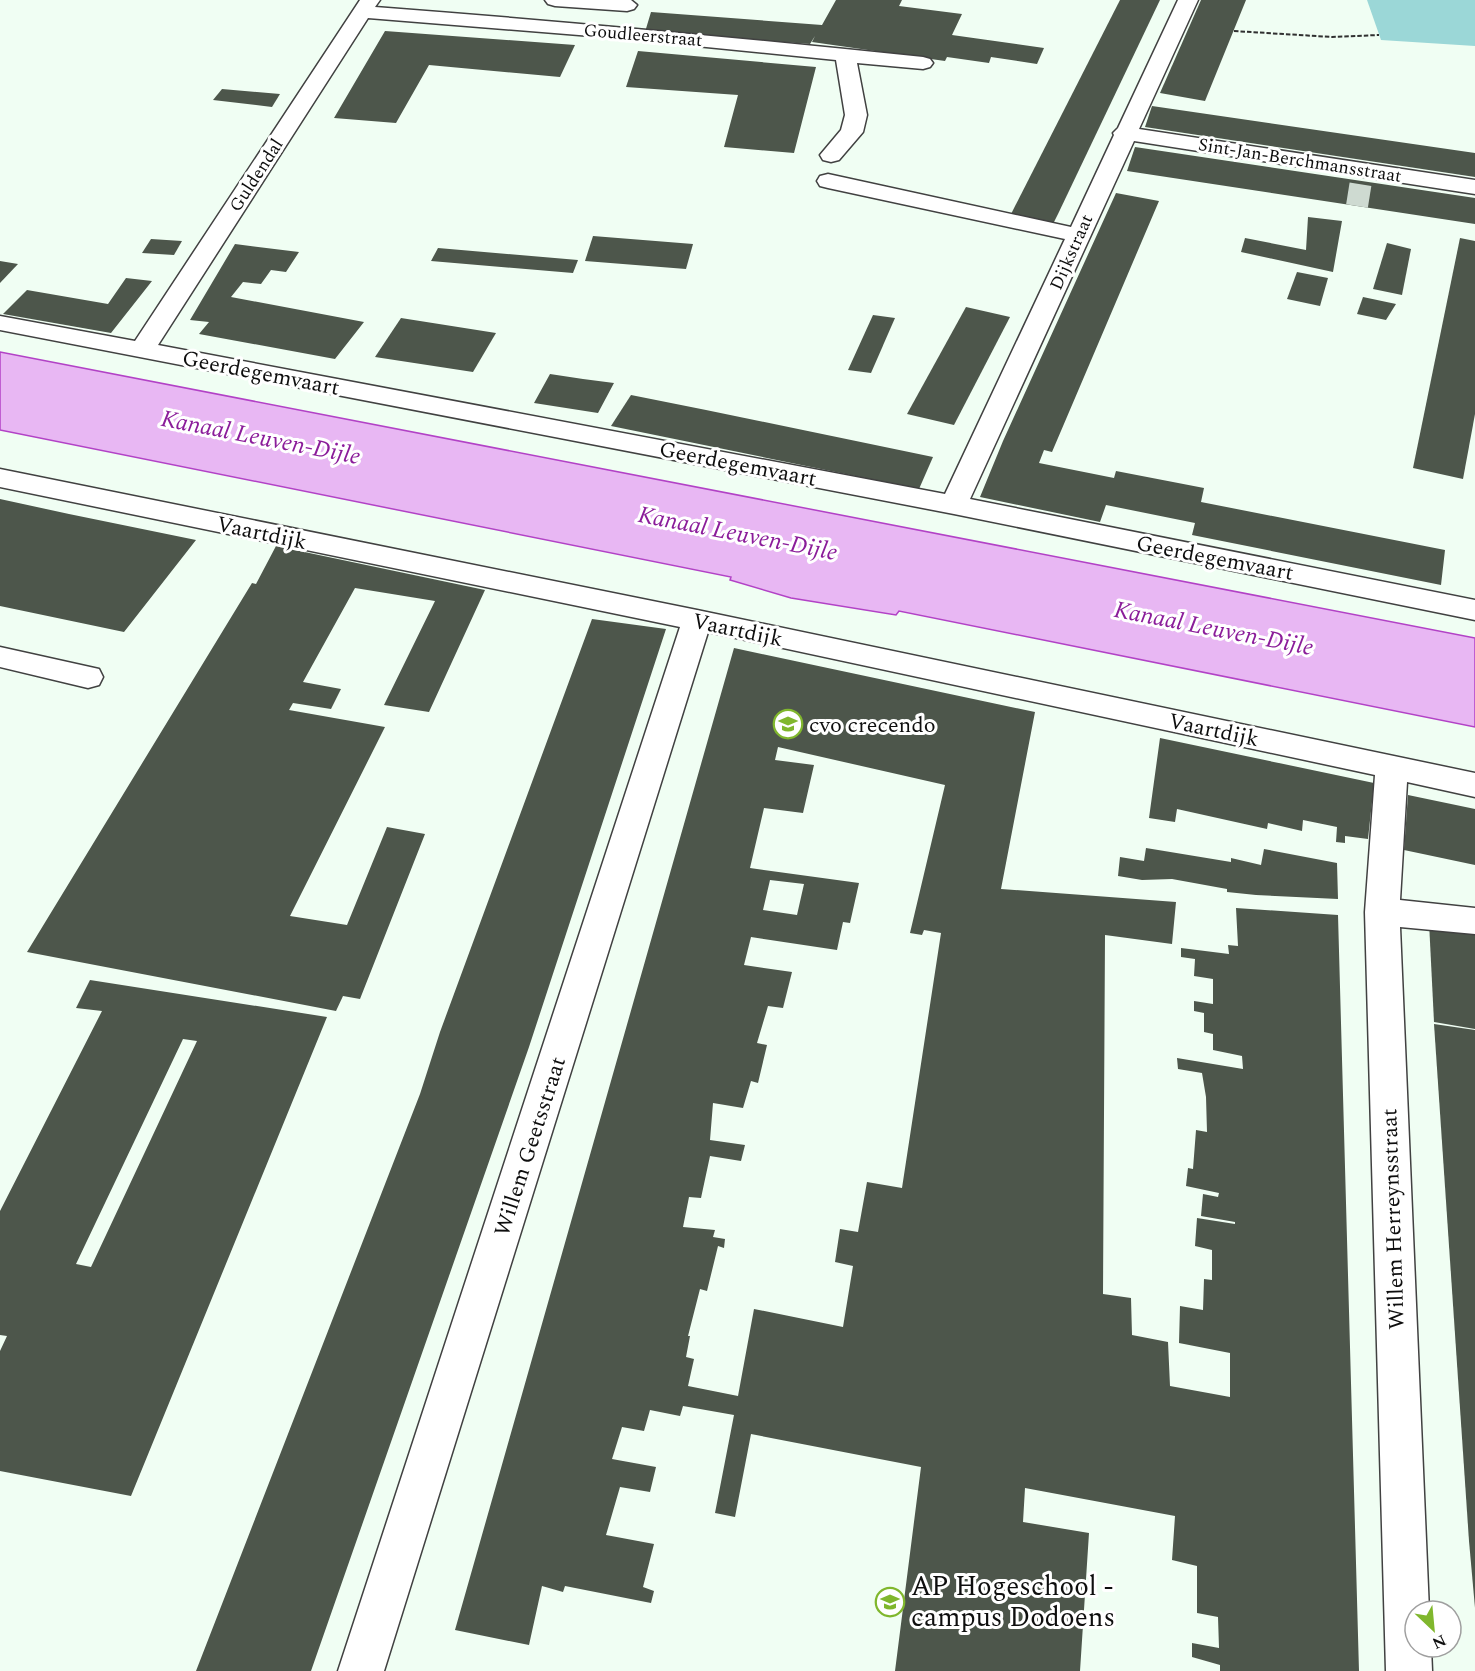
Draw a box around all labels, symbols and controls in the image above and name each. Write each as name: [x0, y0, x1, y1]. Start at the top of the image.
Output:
street label: Goudleerstraat: [582, 17, 703, 54]
street label: Sint-Jan-Berchmansstraat: [1196, 131, 1404, 190]
street label: Guldendal: [223, 133, 290, 217]
street label: Dijkstraat: [1043, 210, 1100, 294]
street label: Geerdegemvaart: [179, 342, 342, 405]
water label: Kanaal Leuven-Dijle: [158, 401, 364, 475]
street label: Geerdegemvaart: [656, 433, 819, 496]
water label: Kanaal Leuven-Dijle: [635, 497, 841, 571]
street label: Vaartdijk: [213, 508, 310, 559]
street label: Geerdegemvaart: [1133, 527, 1296, 590]
water label: Kanaal Leuven-Dijle: [1111, 592, 1317, 666]
street label: Vaartdijk: [689, 605, 786, 656]
street label: Vaartdijk: [1165, 705, 1262, 756]
school or university icon: cvo crecendo: [772, 708, 804, 740]
place label: cvo crecendo: [809, 709, 936, 742]
street label: Willem Geetsstraat: [486, 1052, 575, 1241]
street label: Willem Herreynsstraat: [1373, 1108, 1414, 1330]
place label: AP Hogeschool - campus Dodoens: [911, 1566, 1115, 1639]
school or university icon: AP Hogeschool - campus Dodoens: [874, 1586, 906, 1618]
north arrow: [1403, 1599, 1463, 1659]
text: N: [1428, 1628, 1450, 1655]

